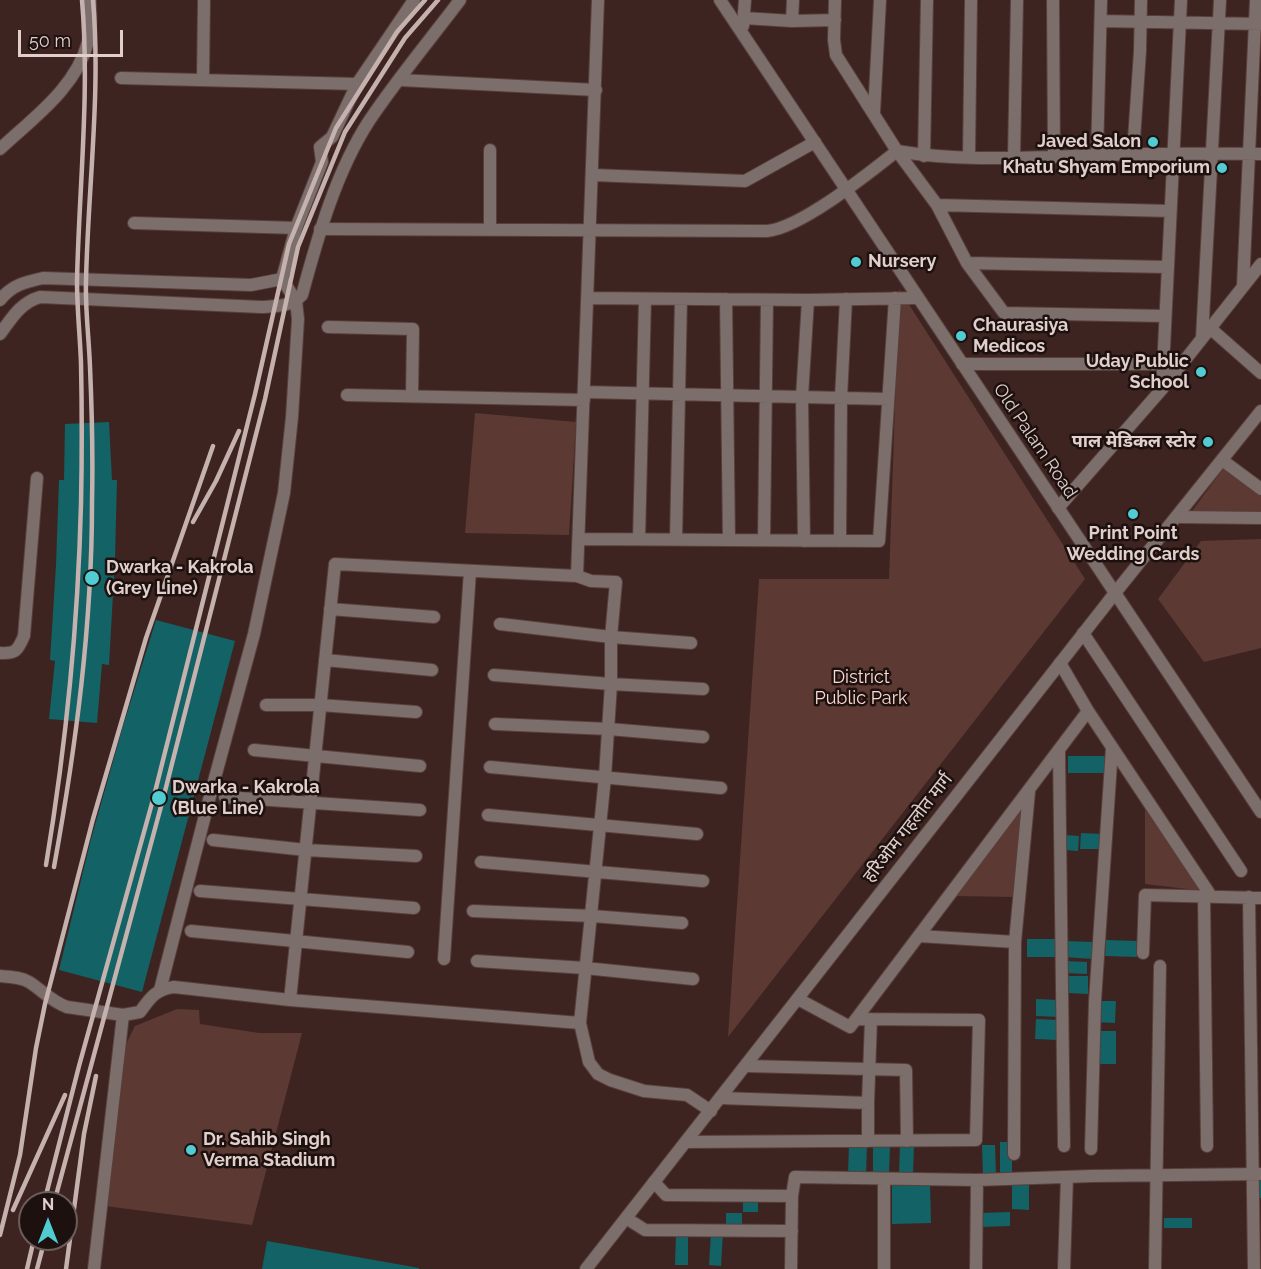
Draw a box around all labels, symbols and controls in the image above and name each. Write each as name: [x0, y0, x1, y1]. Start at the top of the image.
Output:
scale bar: [21, 18, 126, 56]
text: 50 m: [29, 30, 71, 51]
place label: Javed Salon: [1037, 131, 1141, 153]
marker: Javed Salon: [1146, 135, 1160, 149]
place label: Khatu Shyam Emporium: [1002, 157, 1210, 179]
marker: Khatu Shyam Emporium: [1215, 161, 1229, 175]
place label: Nursery: [868, 251, 936, 273]
marker: Nursery: [849, 255, 863, 269]
place label: Chaurasiya Medicos: [973, 315, 1068, 358]
marker: Chaurasiya Medicos: [954, 329, 968, 343]
place label: Uday Public School: [1086, 351, 1189, 394]
marker: Uday Public School: [1194, 365, 1208, 379]
street label: Old Palam Road: [989, 379, 1081, 503]
place label: पाल मेडिकल स्टोर: [1072, 431, 1196, 453]
marker: पाल मेडिकल स्टोर: [1201, 435, 1215, 449]
marker: Print Point Wedding Cards: [1126, 507, 1140, 521]
place label: Print Point Wedding Cards: [1067, 523, 1199, 566]
place label: Dwarka - Kakrola (Grey Line): [106, 557, 254, 600]
marker: Dwarka - Kakrola (Grey Line): [83, 569, 101, 587]
park label: District Public Park: [814, 667, 908, 710]
street label: हरिओम गहलोत मार्ग: [859, 769, 957, 887]
place label: Dwarka - Kakrola (Blue Line): [172, 777, 320, 820]
marker: Dwarka - Kakrola (Blue Line): [150, 789, 168, 807]
place label: Dr. Sahib Singh Verma Stadium: [203, 1129, 335, 1172]
marker: Dr. Sahib Singh Verma Stadium: [184, 1143, 198, 1157]
north arrow: [18, 1191, 78, 1251]
text: N: [42, 1195, 54, 1214]

